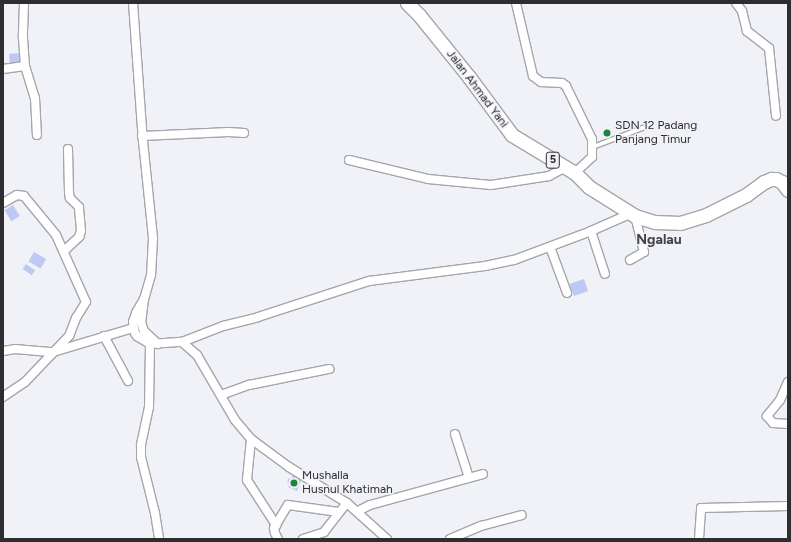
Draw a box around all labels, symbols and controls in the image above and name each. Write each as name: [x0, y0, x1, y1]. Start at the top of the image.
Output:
street label: Jalan Ahmad Yani: [443, 47, 511, 131]
place label: SDN 12 Padang Panjang Timur: [615, 119, 697, 147]
marker: SDN 12 Padang Panjang Timur: [602, 128, 612, 138]
road number: 5: [545, 151, 561, 169]
district label: Ngalau: [636, 232, 682, 248]
place label: Mushalla Husnul Khatimah: [302, 469, 393, 497]
marker: Mushalla Husnul Khatimah: [289, 478, 299, 488]

